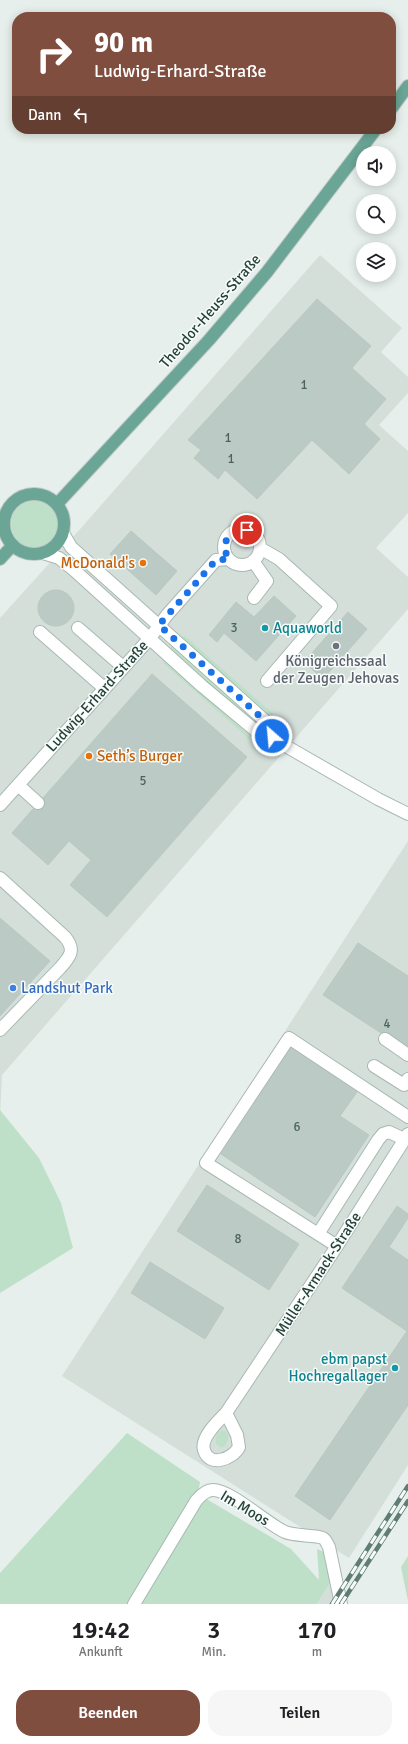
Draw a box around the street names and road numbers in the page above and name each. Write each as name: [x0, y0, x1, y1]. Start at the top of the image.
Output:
street label: Theodor-Heuss-Straße: [156, 250, 264, 372]
street label: Ludwig-Erhard-Straße: [42, 637, 152, 755]
street label: Müller-Armack-Straße: [271, 1209, 365, 1339]
street label: Im Moos: [217, 1486, 273, 1530]

